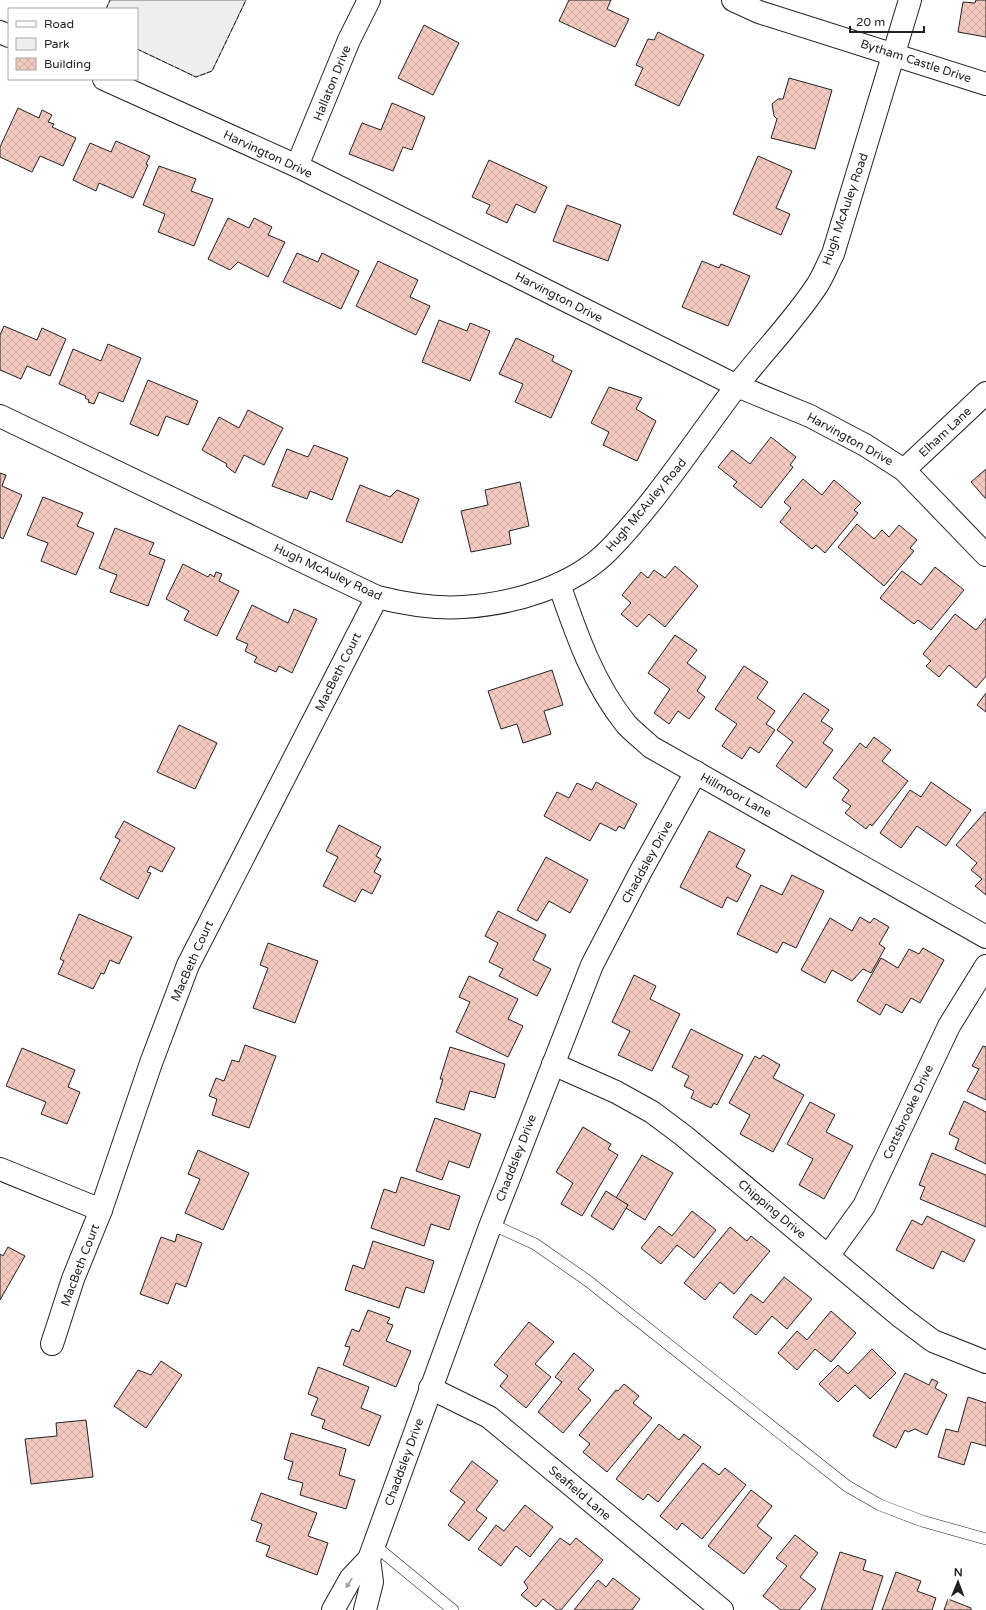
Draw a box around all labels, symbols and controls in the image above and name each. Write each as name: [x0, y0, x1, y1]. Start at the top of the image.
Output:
legend: [8, 8, 138, 80]
scale bar: [850, 8, 924, 34]
text: 20 m: [856, 15, 885, 29]
text: Road: [44, 17, 74, 31]
text: Park: [44, 37, 70, 51]
street label: Bytham Castle Drive: [859, 37, 973, 86]
street label: Hallaton Drive: [310, 43, 354, 123]
text: Building: [44, 57, 91, 71]
street label: Harvington Drive: [221, 127, 315, 181]
street label: Hugh McAuley Road: [819, 151, 871, 267]
street label: Harvington Drive: [513, 269, 605, 325]
street label: Elham Lane: [916, 404, 974, 460]
street label: Harvington Drive: [804, 410, 896, 469]
street label: Hugh McAuley Road: [603, 455, 689, 555]
street label: Hugh McAuley Road: [272, 541, 384, 603]
street label: MacBeth Court: [312, 630, 364, 714]
street label: Hillmoor Lane: [698, 770, 774, 820]
street label: Chaddsley Drive: [619, 818, 676, 906]
street label: MacBeth Court: [168, 918, 216, 1003]
street label: Cottsbrooke Drive: [880, 1062, 936, 1162]
street label: Chaddsley Drive: [493, 1112, 539, 1204]
street label: Chipping Drive: [735, 1177, 809, 1242]
street label: MacBeth Court: [58, 1222, 102, 1308]
street label: Chaddsley Drive: [382, 1416, 426, 1508]
street label: Seafield Lane: [546, 1463, 614, 1523]
north arrow: [938, 1562, 978, 1602]
text: N: [954, 1566, 963, 1579]
one-way arrow: [345, 1577, 352, 1589]

